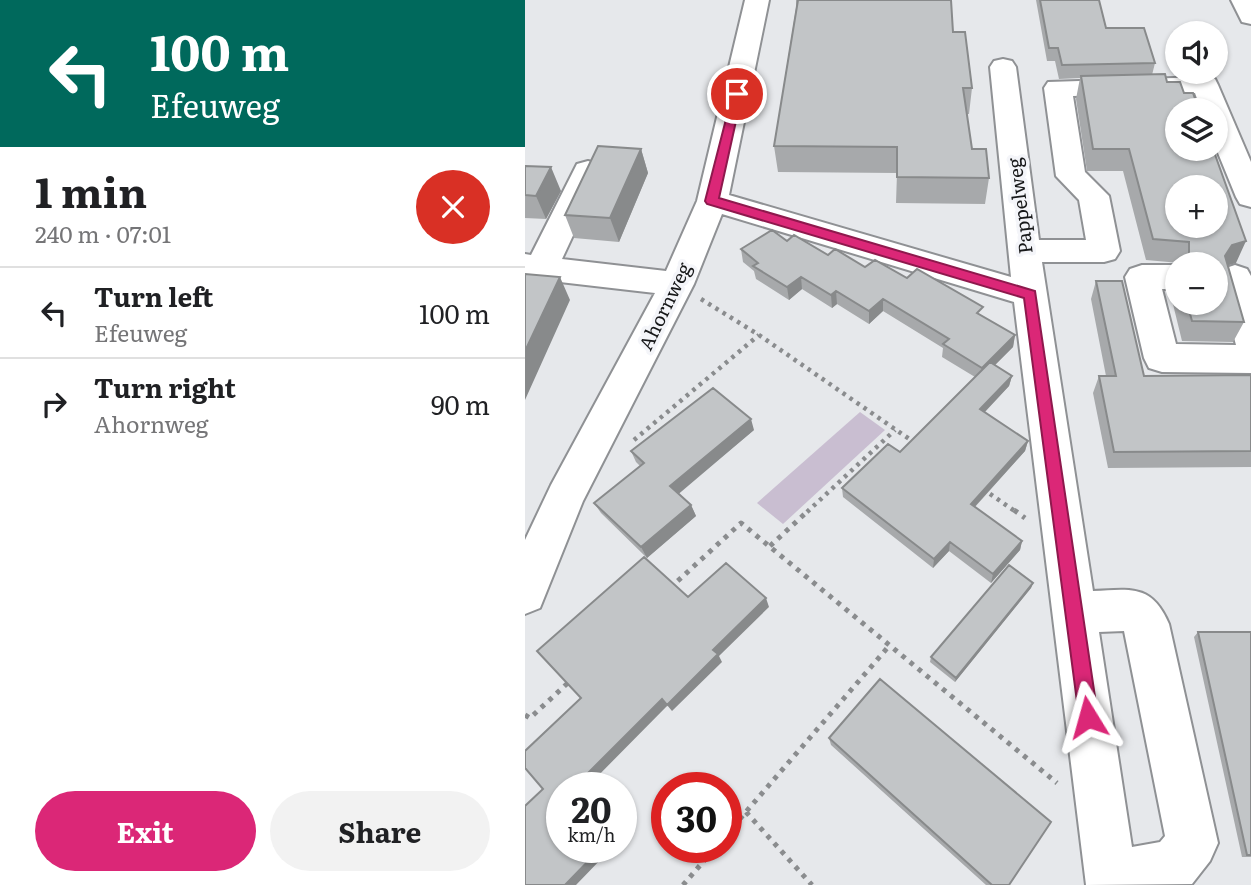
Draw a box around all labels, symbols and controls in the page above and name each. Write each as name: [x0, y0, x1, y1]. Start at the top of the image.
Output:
text: 100 m: [150, 13, 289, 86]
map controls: [1165, 21, 1228, 315]
button: sound: [1165, 21, 1228, 84]
icon: left: [35, 28, 126, 119]
pin: [707, 64, 767, 124]
icon: arrive: [718, 75, 756, 113]
text: Efeuweg: [150, 80, 280, 128]
button: layers: [1165, 98, 1228, 161]
street label: Pappelweg: [999, 156, 1039, 256]
text: 1 min: [35, 159, 147, 221]
button: close: [416, 170, 490, 244]
button: +: [1165, 175, 1228, 238]
text: 240 m · 07:01: [35, 216, 171, 250]
button: −: [1165, 252, 1228, 315]
street label: Ahornweg: [631, 257, 698, 355]
text: Turn left: [94, 276, 213, 315]
text: 100 m: [419, 293, 490, 332]
icon: left: [35, 294, 73, 332]
text: Efeuweg: [94, 315, 187, 349]
text: Turn right: [94, 367, 236, 406]
text: 90 m: [431, 384, 490, 423]
icon: right: [35, 385, 73, 423]
text: Ahornweg: [94, 406, 209, 440]
position arrow: [1051, 680, 1125, 754]
speed limit sign: 30: [651, 772, 742, 863]
text: 20: [571, 782, 612, 834]
button: Exit: [35, 791, 256, 871]
button: Share: [270, 791, 490, 871]
text: km/h: [568, 821, 615, 848]

